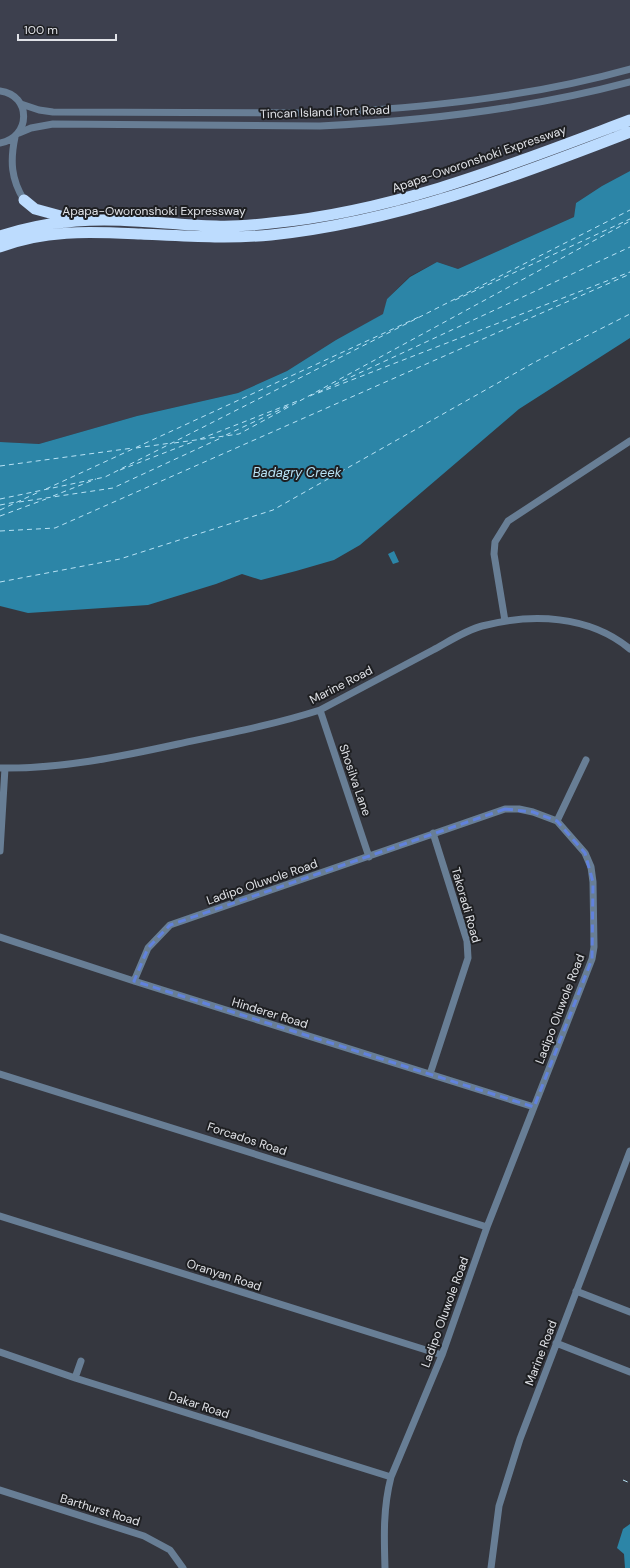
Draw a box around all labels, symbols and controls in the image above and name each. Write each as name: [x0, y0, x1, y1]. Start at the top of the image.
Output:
scale bar: [18, 16, 116, 42]
text: 100 m: [24, 22, 58, 38]
street label: Tincan Island Port Road: [260, 102, 390, 122]
street label: Apapa-Oworonshoki Expressway: [390, 121, 569, 196]
street label: Apapa-Oworonshoki Expressway: [62, 203, 246, 219]
water label: Badagry Creek: [253, 464, 342, 481]
street label: Marine Road: [307, 662, 375, 708]
street label: Shosilva Lane: [335, 742, 375, 818]
street label: Ladipo Oluwole Road: [204, 855, 320, 909]
street label: Takoradi Road: [448, 865, 484, 945]
street label: Ladipo Oluwole Road: [532, 952, 588, 1066]
street label: Hinderer Road: [230, 994, 310, 1032]
street label: Forcados Road: [205, 1119, 289, 1159]
street label: Ladipo Oluwole Road: [418, 1254, 472, 1370]
street label: Oranyan Road: [185, 1255, 263, 1295]
street label: Marine Road: [521, 1318, 561, 1388]
street label: Dakar Road: [167, 1388, 231, 1422]
street label: Barthurst Road: [58, 1490, 142, 1530]

